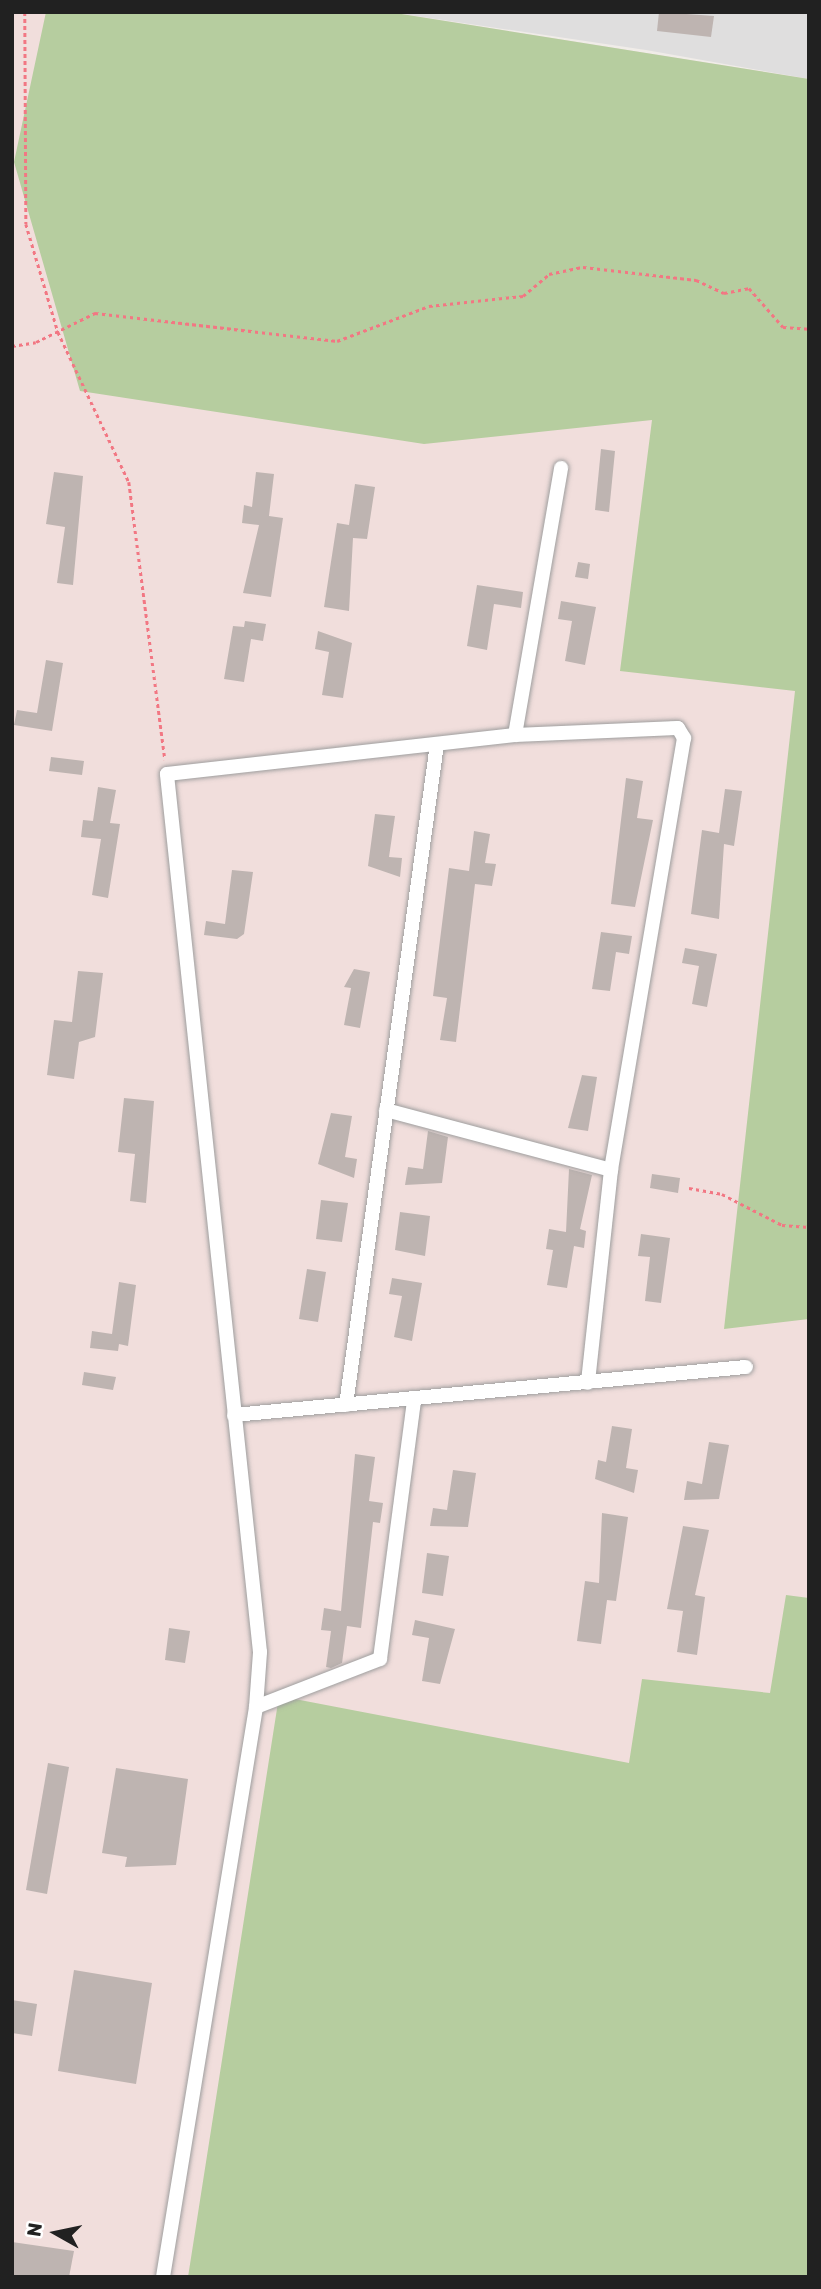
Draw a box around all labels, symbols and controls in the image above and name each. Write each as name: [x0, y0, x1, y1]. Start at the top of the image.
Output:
north arrow: [21, 2198, 91, 2268]
text: N: [22, 2221, 47, 2238]

